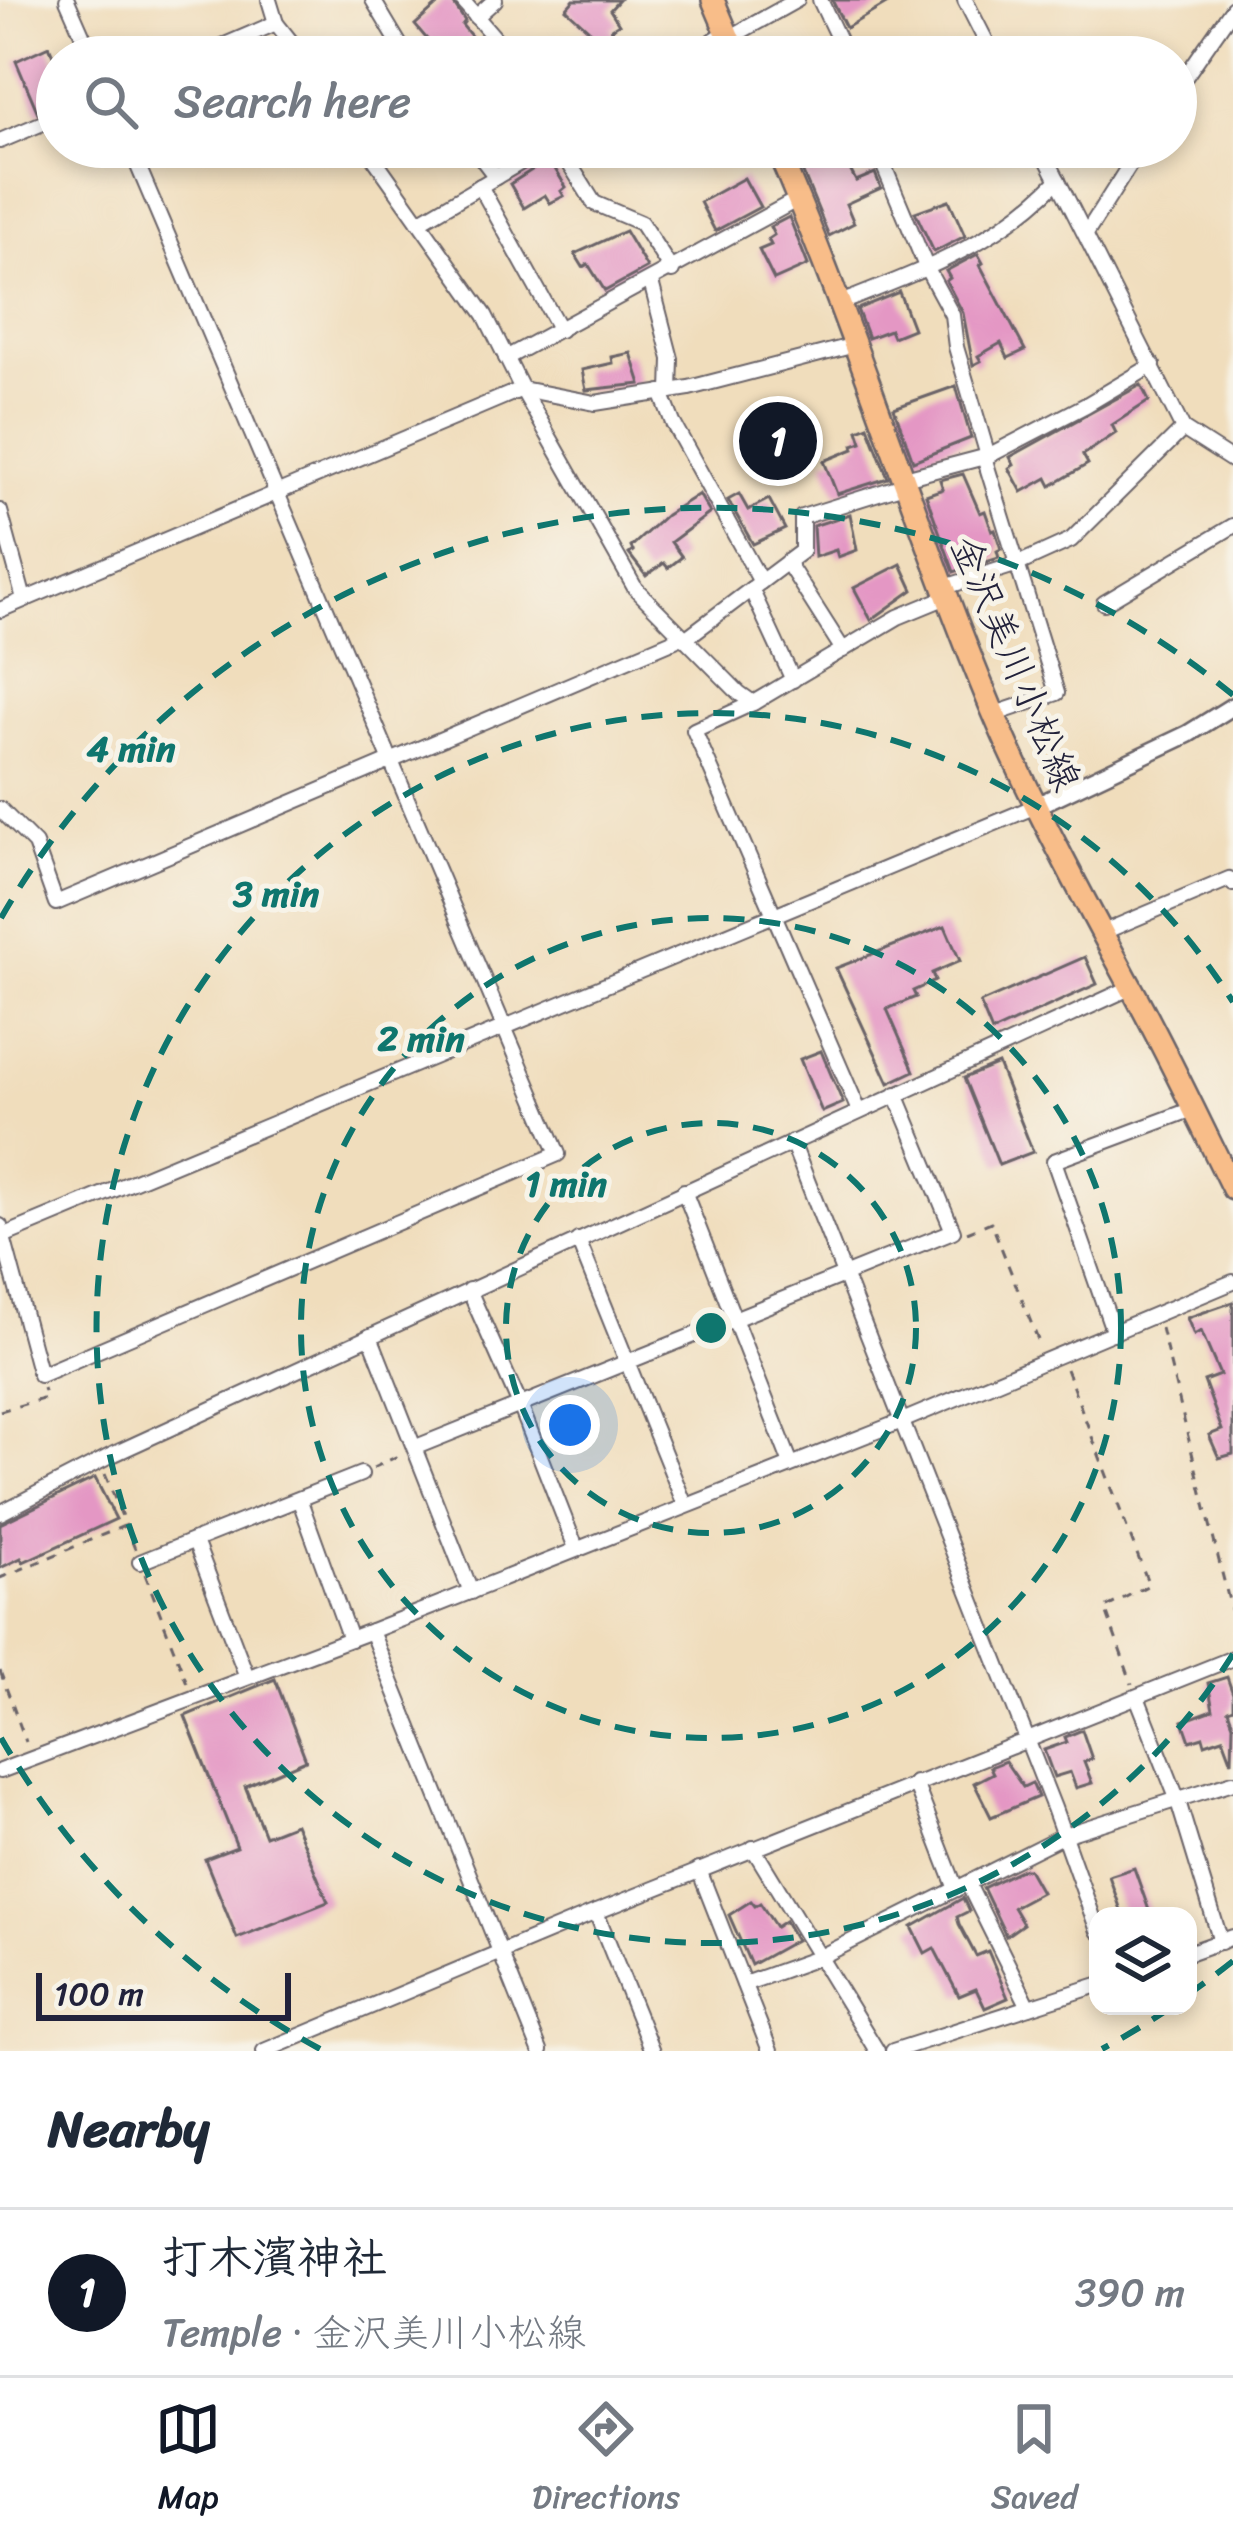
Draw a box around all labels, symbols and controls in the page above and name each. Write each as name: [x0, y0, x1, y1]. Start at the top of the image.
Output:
search box: [36, 36, 1197, 168]
text: Search here: [174, 62, 411, 142]
icon: search: [78, 69, 144, 135]
pin: 1: [739, 396, 817, 486]
street label: 金沢美川小松線: [931, 524, 1101, 802]
text: 4 min: [87, 717, 176, 781]
text: 3 min: [232, 862, 320, 926]
text: 2 min: [377, 1007, 465, 1071]
text: 1 min: [525, 1152, 607, 1216]
centre of rings: [690, 1307, 732, 1349]
your location: [540, 1395, 600, 1455]
map controls: [1089, 1907, 1197, 2015]
button: layers: [1089, 1907, 1197, 2015]
text: 100 m: [54, 1965, 144, 2023]
scale bar: [36, 1967, 291, 2020]
text: Nearby: [48, 2084, 209, 2174]
text: 打木濱神社: [162, 2218, 387, 2298]
text: 1: [79, 2258, 95, 2327]
text: 390 m: [1075, 2258, 1185, 2327]
text: Temple · 金沢美川小松線: [162, 2298, 586, 2367]
tab: Map: [155, 2396, 221, 2526]
tab: Directions: [532, 2396, 680, 2526]
tab: Saved: [991, 2396, 1078, 2526]

